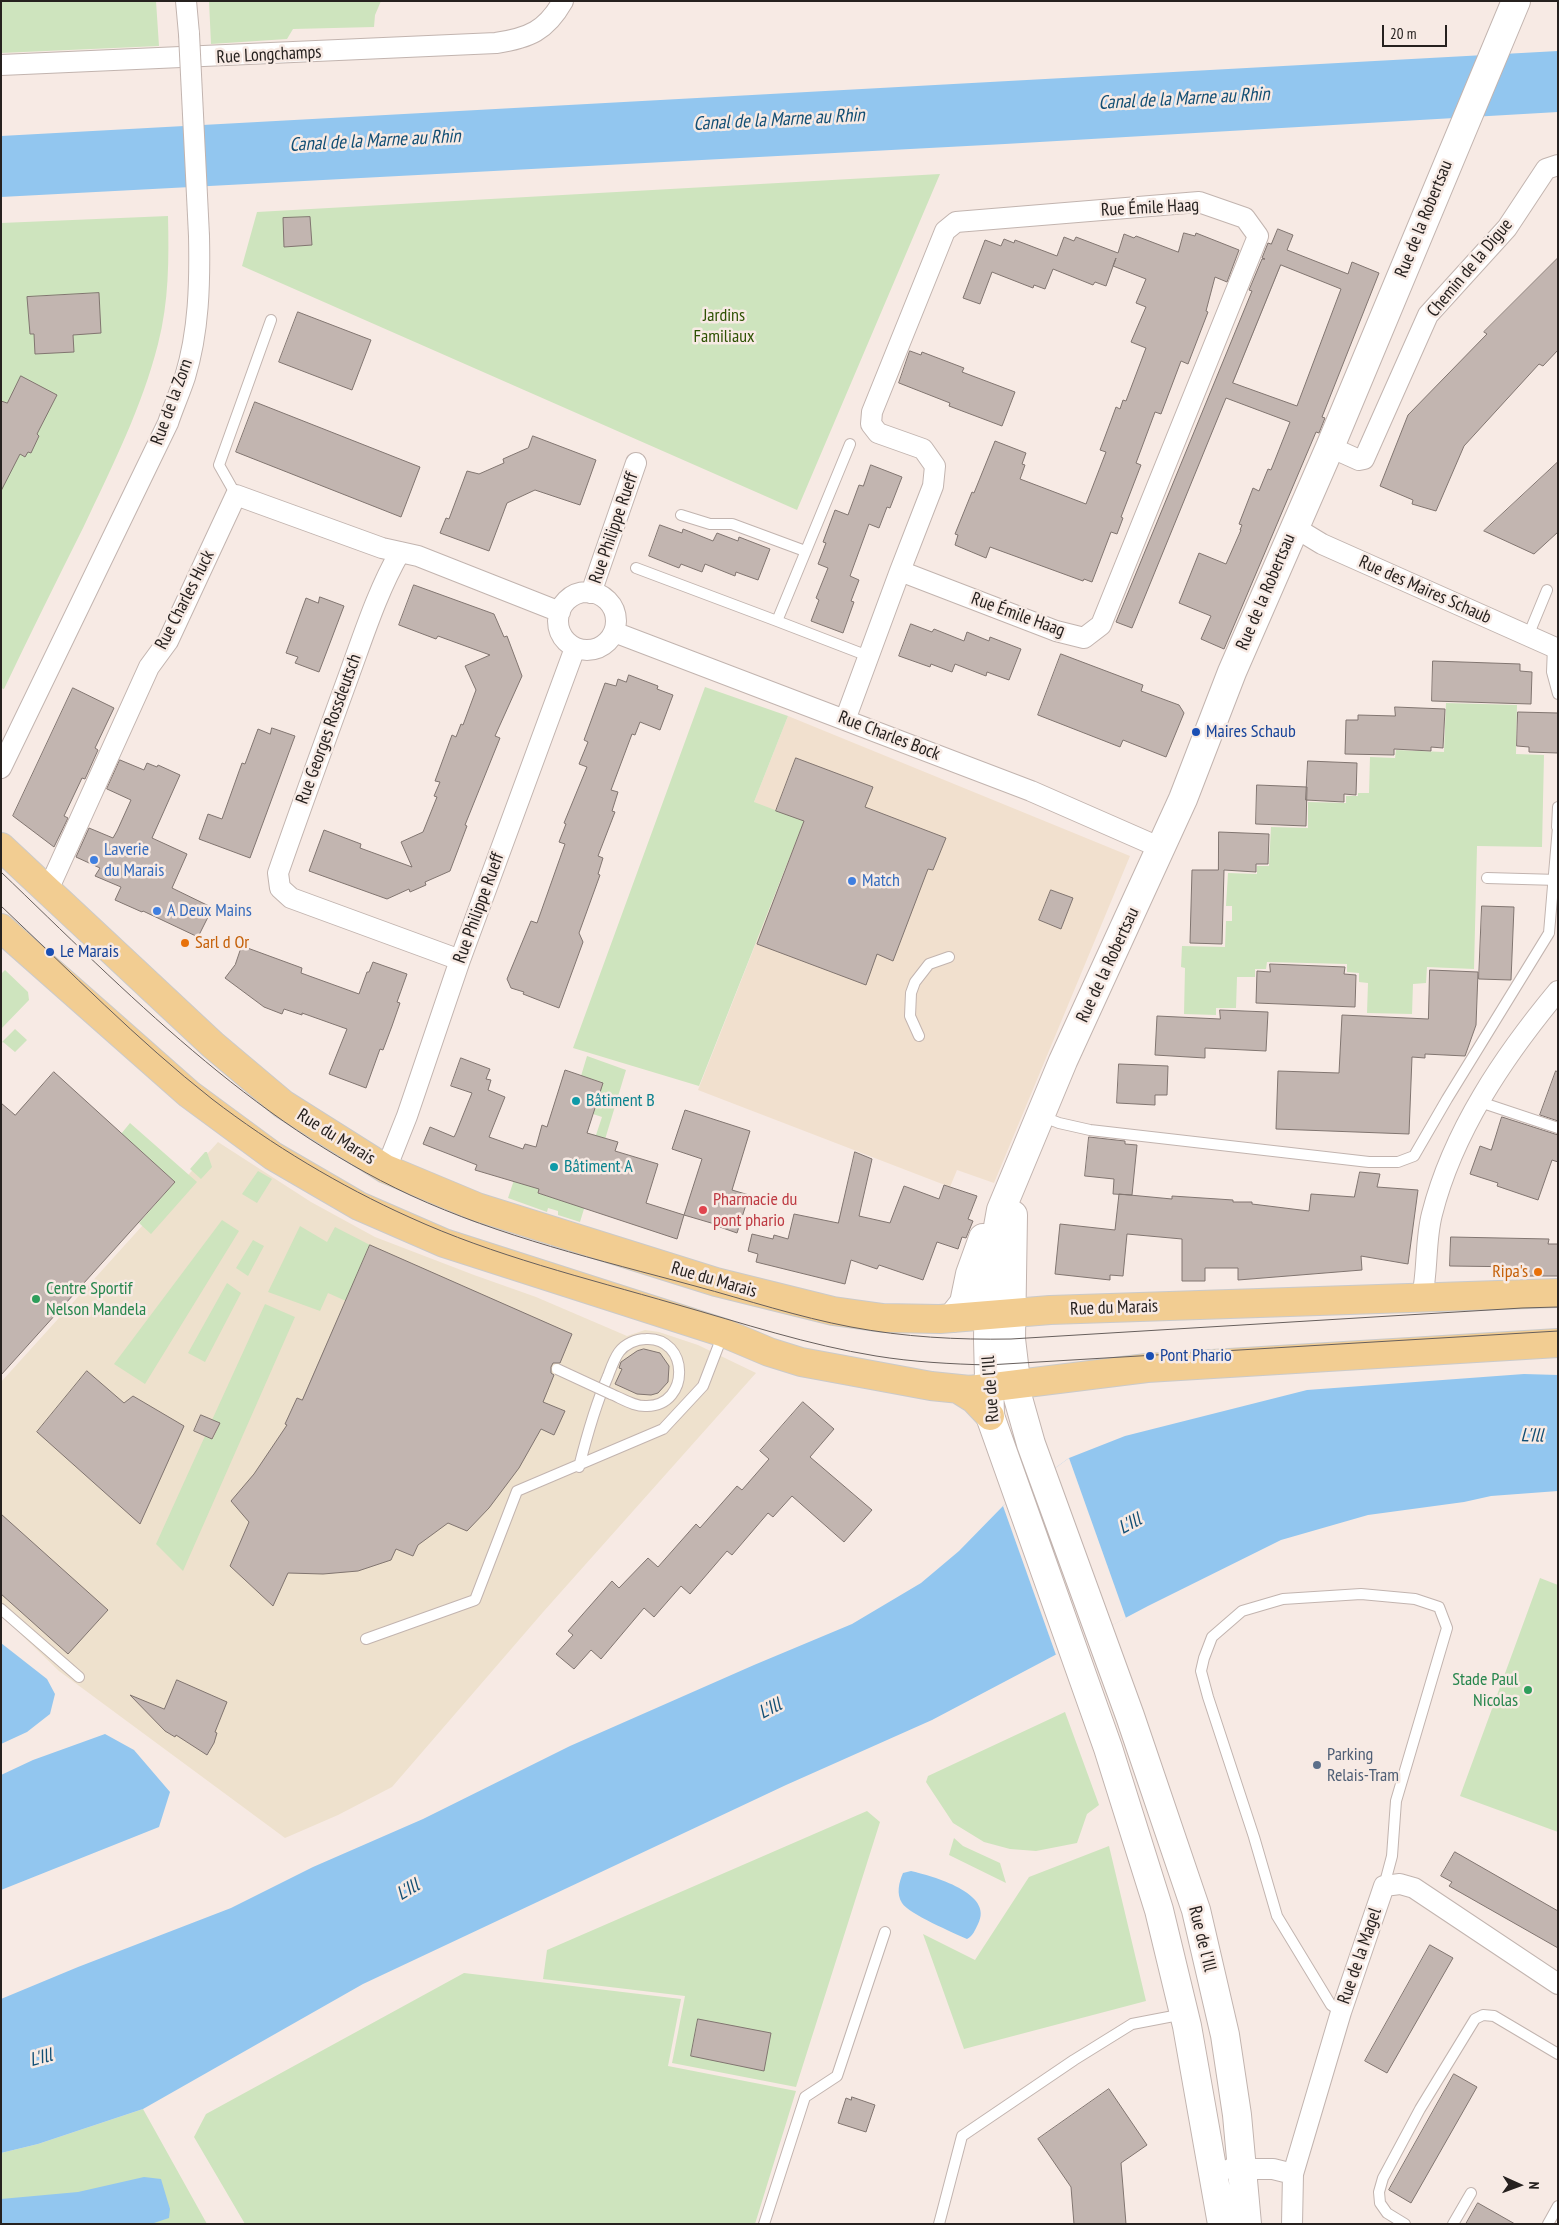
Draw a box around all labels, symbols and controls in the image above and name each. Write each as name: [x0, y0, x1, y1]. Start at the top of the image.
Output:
scale bar: [1384, 15, 1449, 47]
text: 20 m: [1390, 24, 1416, 43]
street label: Rue Longchamps: [216, 41, 322, 69]
water label: Canal de la Marne au Rhin: [1098, 83, 1270, 115]
water label: Canal de la Marne au Rhin: [693, 104, 865, 136]
water label: Canal de la Marne au Rhin: [289, 125, 461, 157]
street label: Rue de la Robertsau: [1391, 157, 1457, 281]
street label: Rue Émile Haag: [1100, 195, 1200, 221]
street label: Chemin de la Digue: [1423, 214, 1517, 322]
park label: Jardins Familiaux: [694, 305, 754, 348]
street label: Rue de la Zorn: [147, 356, 197, 448]
street label: Rue Philippe Rueff: [585, 470, 643, 586]
street label: Rue de la Robertsau: [1232, 531, 1300, 653]
street label: Rue Charles Huck: [151, 547, 219, 653]
street label: Rue des Maires Schaub: [1356, 551, 1494, 629]
street label: Rue Émile Haag: [968, 588, 1068, 642]
street label: Rue Georges Rossdeutsch: [292, 651, 366, 807]
street label: Rue Charles Bock: [835, 707, 943, 765]
place label: Maires Schaub: [1206, 721, 1296, 743]
marker: Maires Schaub: [1190, 726, 1202, 738]
place label: Laverie du Marais: [104, 839, 164, 882]
street label: Rue Philippe Rueff: [449, 850, 509, 966]
marker: Laverie du Marais: [88, 854, 100, 866]
place label: Match: [862, 870, 900, 892]
marker: Match: [846, 875, 858, 887]
place label: A Deux Mains: [167, 900, 252, 922]
street label: Rue de la Robertsau: [1072, 904, 1144, 1026]
marker: A Deux Mains: [151, 905, 163, 917]
place label: Sarl d Or: [195, 932, 249, 954]
marker: Sarl d Or: [179, 937, 191, 949]
place label: Le Marais: [60, 941, 119, 963]
marker: Le Marais: [44, 946, 56, 958]
place label: Bâtiment B: [586, 1090, 655, 1112]
marker: Bâtiment B: [570, 1095, 582, 1107]
street label: Rue du Marais: [293, 1105, 379, 1169]
place label: Bâtiment A: [564, 1156, 633, 1178]
marker: Bâtiment A: [548, 1161, 560, 1173]
place label: Pharmacie du pont phario: [713, 1189, 797, 1232]
marker: Pharmacie du pont phario: [697, 1204, 709, 1216]
street label: Rue du Marais: [669, 1258, 759, 1302]
place label: Ripa's: [1492, 1261, 1528, 1283]
marker: Ripa's: [1532, 1266, 1544, 1278]
place label: Centre Sportif Nelson Mandela: [46, 1278, 146, 1320]
marker: Centre Sportif Nelson Mandela: [30, 1293, 42, 1305]
street label: Rue du Marais: [1070, 1296, 1158, 1320]
place label: Pont Phario: [1160, 1345, 1232, 1367]
marker: Pont Phario: [1144, 1350, 1156, 1362]
street label: Rue de l'Ill: [978, 1355, 1004, 1423]
water label: L'Ill: [1520, 1424, 1544, 1448]
water label: L'Ill: [1115, 1509, 1145, 1539]
place label: Stade Paul Nicolas: [1452, 1669, 1518, 1712]
marker: Stade Paul Nicolas: [1522, 1684, 1534, 1696]
water label: L'Ill: [755, 1694, 785, 1724]
place label: Parking Relais-Tram: [1327, 1744, 1399, 1786]
marker: Parking Relais-Tram: [1311, 1759, 1323, 1771]
water label: L'Ill: [392, 1874, 424, 1906]
street label: Rue de l'Ill: [1183, 1904, 1221, 1974]
street label: Rue de la Magel: [1334, 1905, 1386, 2007]
water label: L'Ill: [27, 2044, 55, 2072]
north arrow: [1494, 2160, 1544, 2210]
text: N: [1525, 2181, 1543, 2190]

